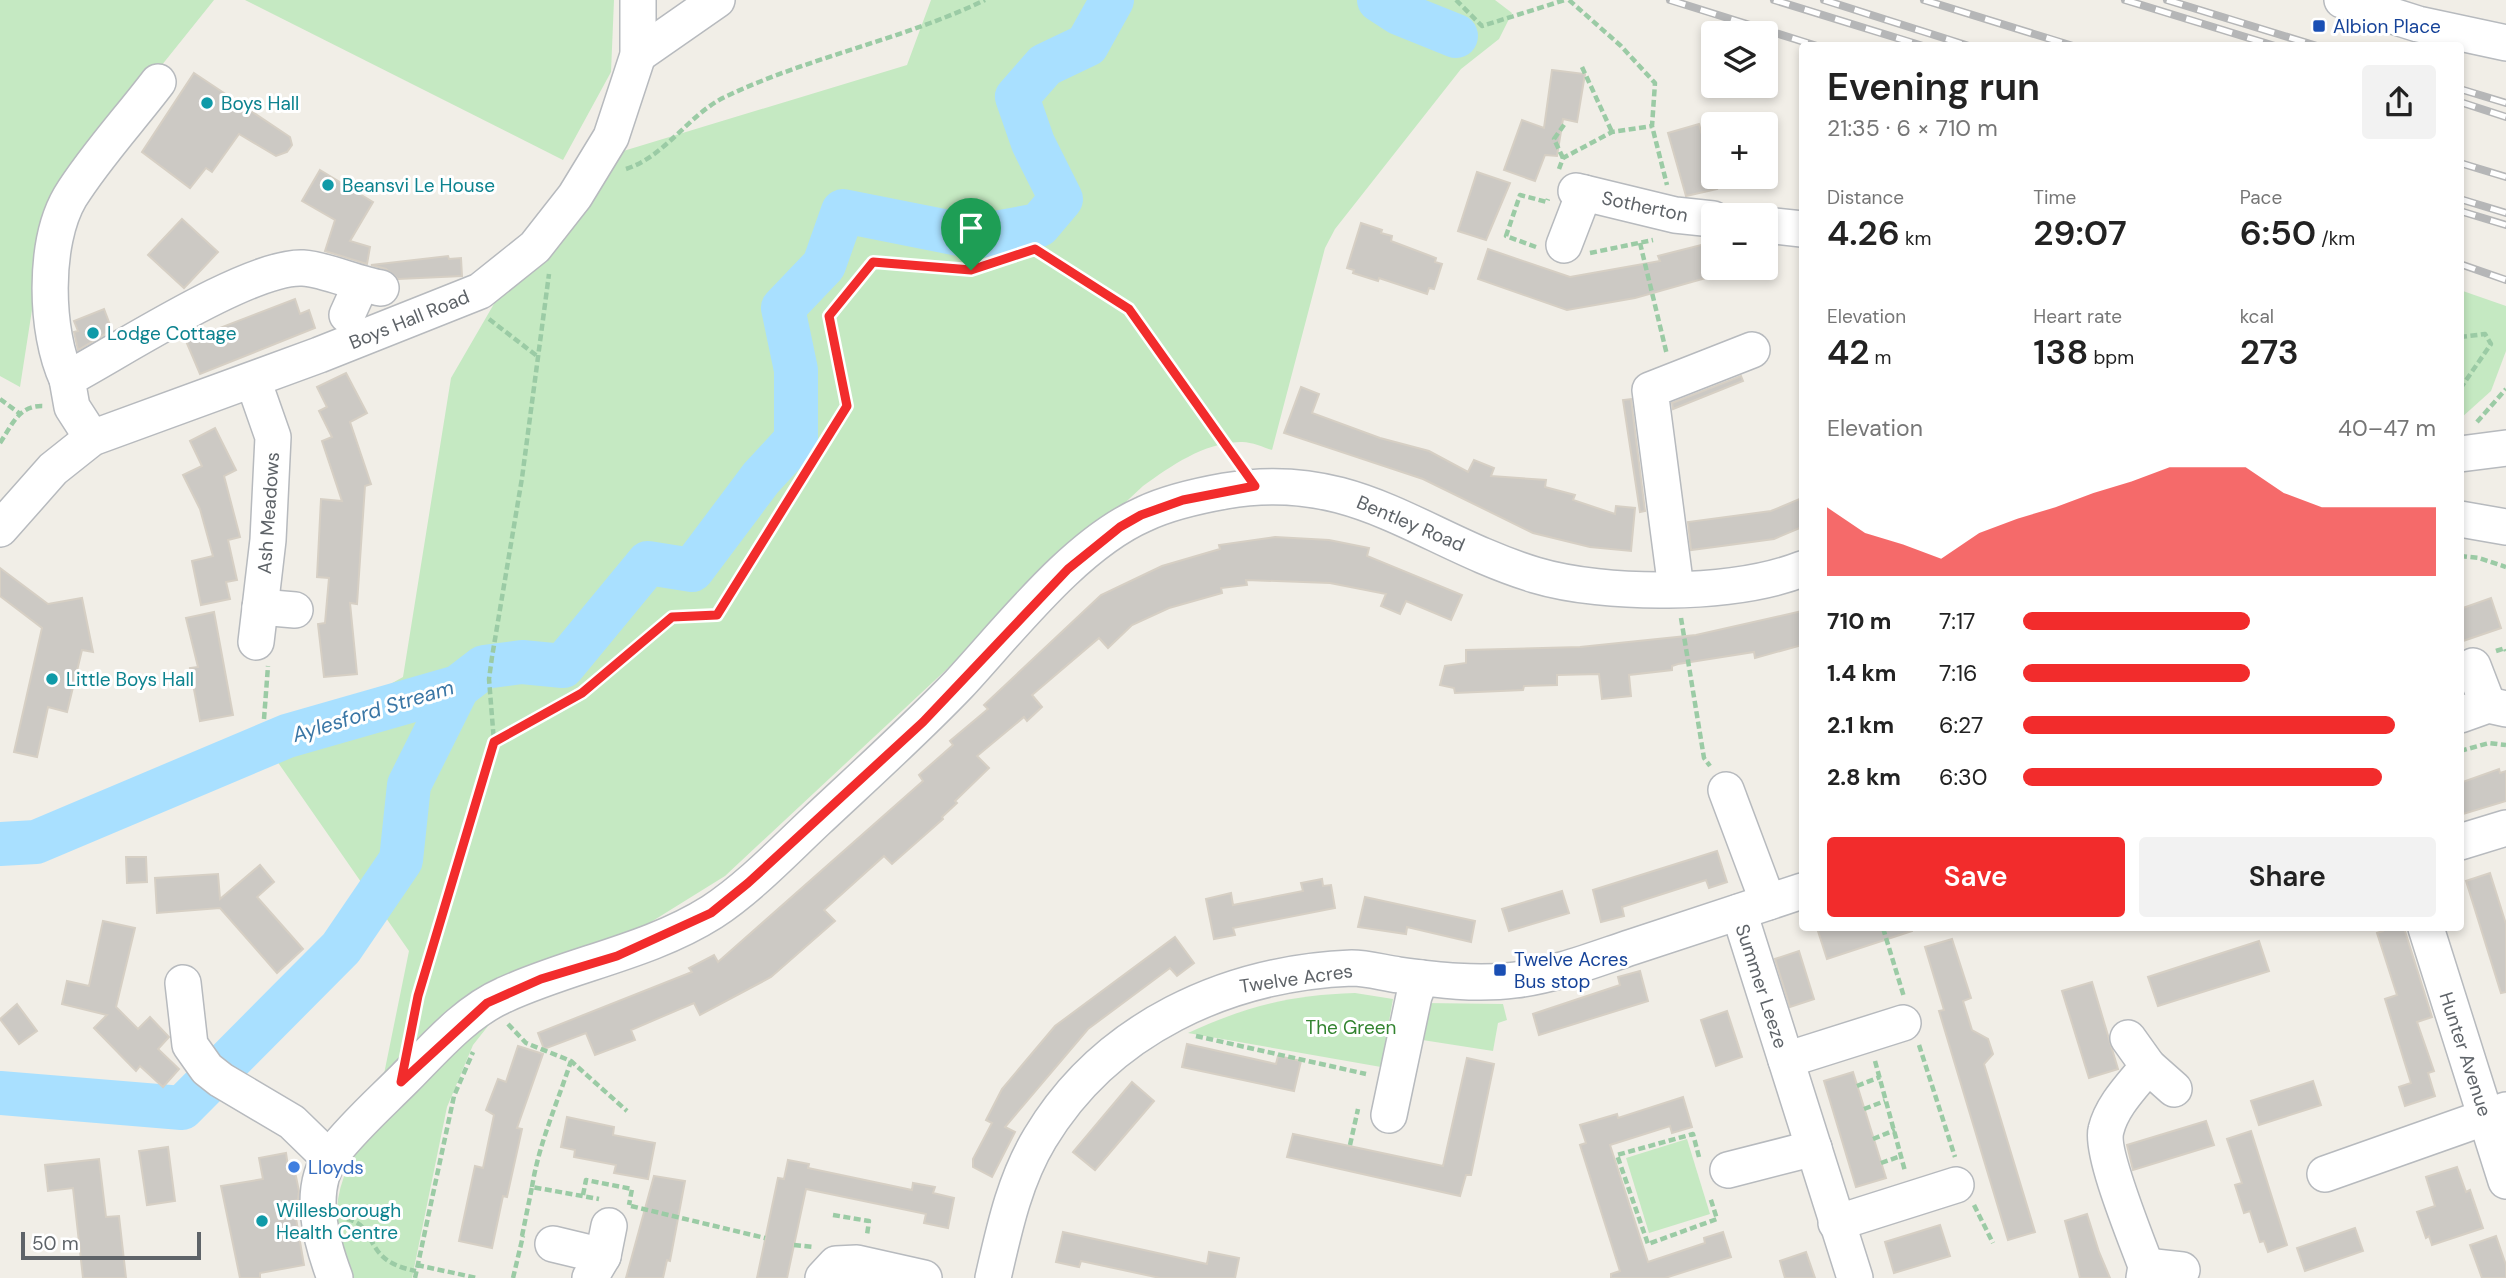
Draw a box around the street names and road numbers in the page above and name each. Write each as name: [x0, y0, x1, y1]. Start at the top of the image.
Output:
street label: Sotherton: [1600, 185, 1690, 228]
street label: Boys Hall Road: [345, 284, 473, 355]
street label: Ash Meadows: [252, 451, 285, 575]
street label: Bentley Road: [1353, 489, 1469, 557]
street label: Summer Leeze: [1730, 921, 1793, 1052]
street label: Twelve Acres: [1238, 958, 1354, 999]
street label: Hunter Avenue: [2434, 989, 2497, 1120]

